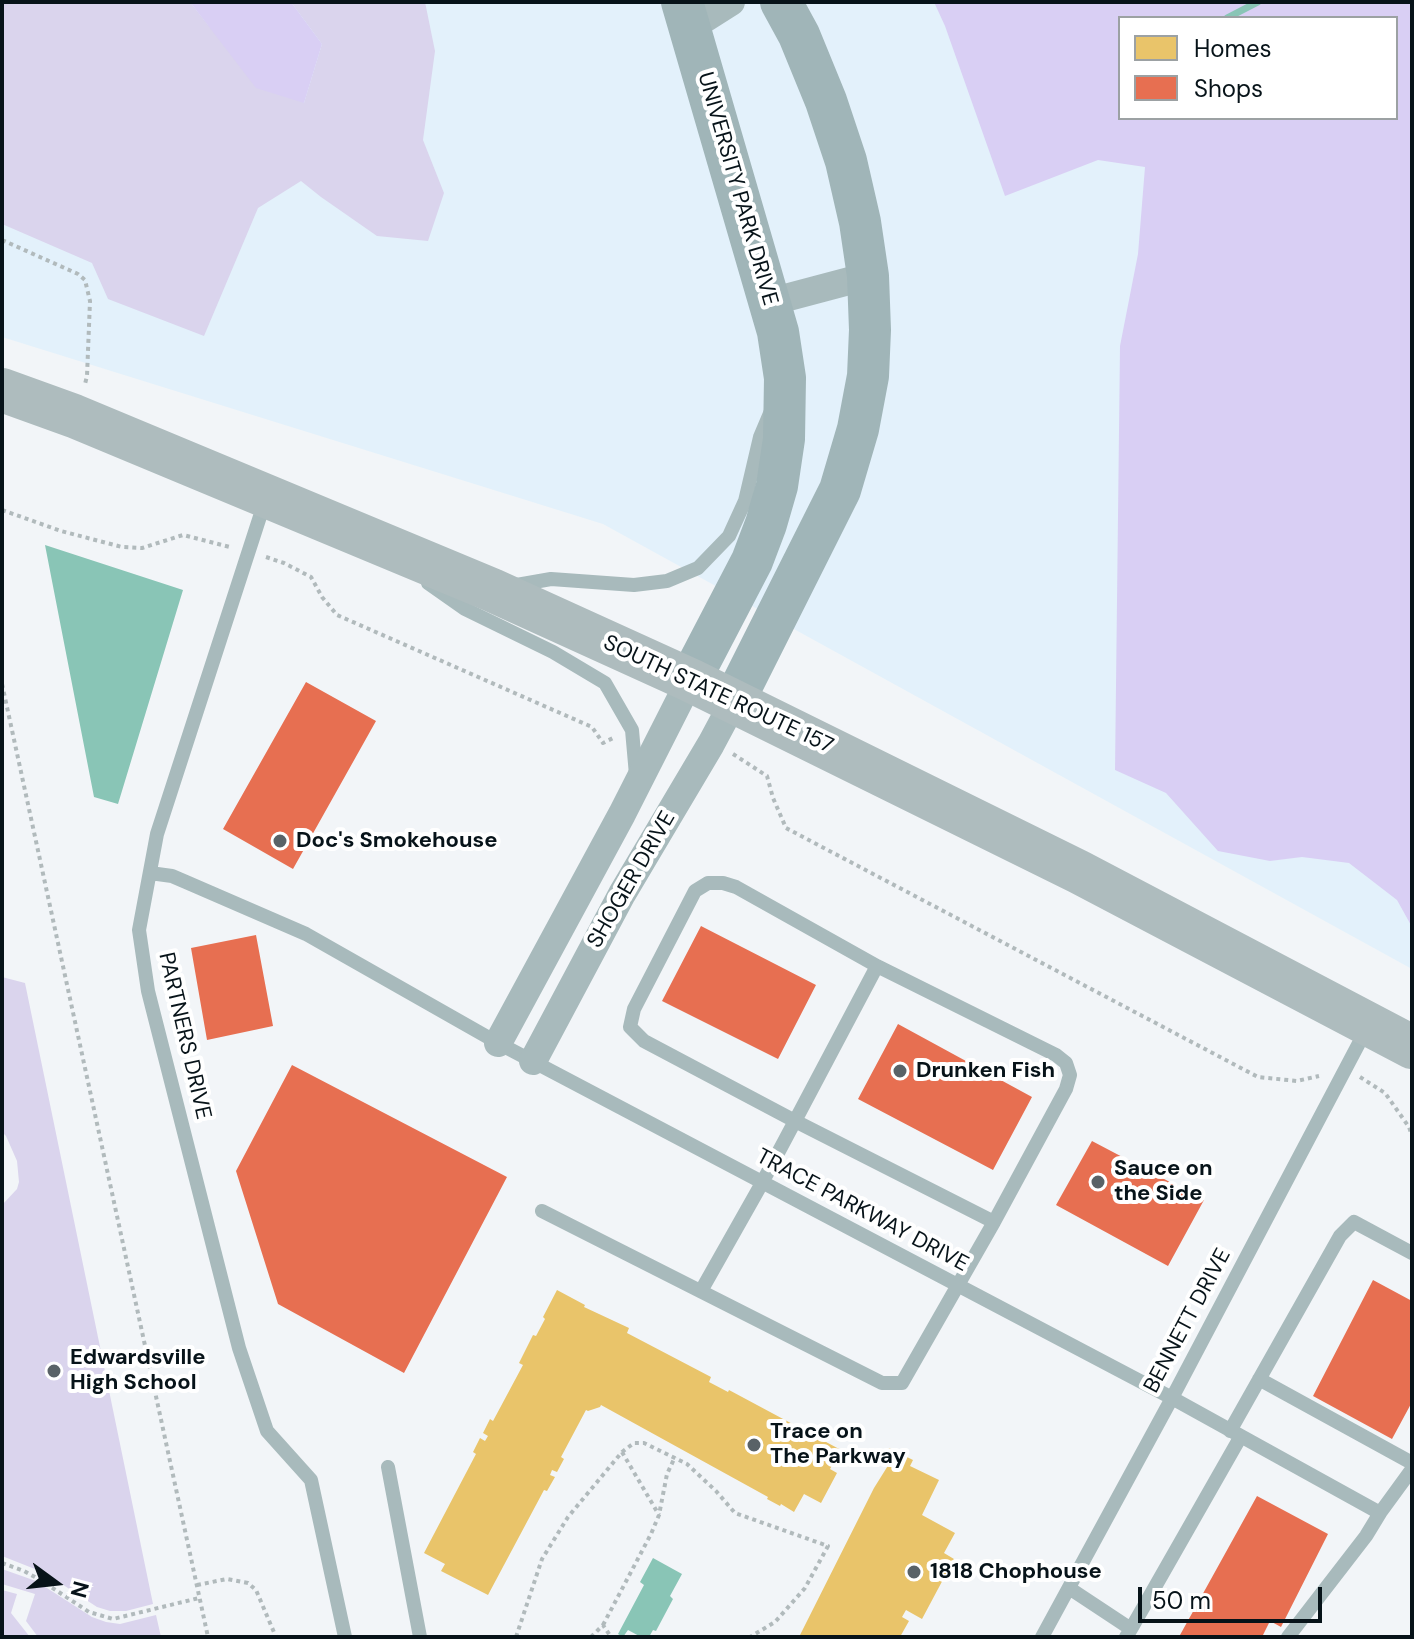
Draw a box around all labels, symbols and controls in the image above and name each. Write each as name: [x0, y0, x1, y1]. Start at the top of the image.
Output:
legend: [1118, 16, 1398, 120]
text: Homes: [1194, 33, 1272, 64]
street label: UNIVERSITY PARK DRIVE: [691, 69, 783, 309]
text: Shops: [1194, 73, 1263, 104]
street label: SOUTH STATE ROUTE 157: [599, 630, 837, 760]
street label: SHOGER DRIVE: [582, 807, 682, 953]
place label: Doc's Smokehouse: [296, 828, 498, 854]
marker: Doc's Smokehouse: [271, 832, 289, 850]
street label: PARTNERS DRIVE: [152, 950, 216, 1122]
place label: Drunken Fish: [916, 1058, 1055, 1084]
marker: Drunken Fish: [891, 1062, 909, 1080]
street label: TRACE PARKWAY DRIVE: [751, 1144, 973, 1278]
place label: Sauce on the Side: [1114, 1156, 1212, 1208]
marker: Sauce on the Side: [1089, 1173, 1107, 1191]
street label: BENNETT DRIVE: [1139, 1244, 1237, 1398]
place label: Edwardsville High School: [70, 1345, 205, 1396]
marker: Edwardsville High School: [45, 1362, 63, 1380]
place label: Trace on The Parkway: [770, 1419, 906, 1470]
marker: Trace on The Parkway: [745, 1436, 763, 1454]
north arrow: [16, 1543, 96, 1623]
place label: 1818 Chophouse: [930, 1559, 1102, 1585]
marker: 1818 Chophouse: [905, 1563, 923, 1581]
scale bar: [1142, 1571, 1326, 1621]
text: N: [64, 1578, 96, 1601]
text: 50 m: [1152, 1585, 1211, 1616]

